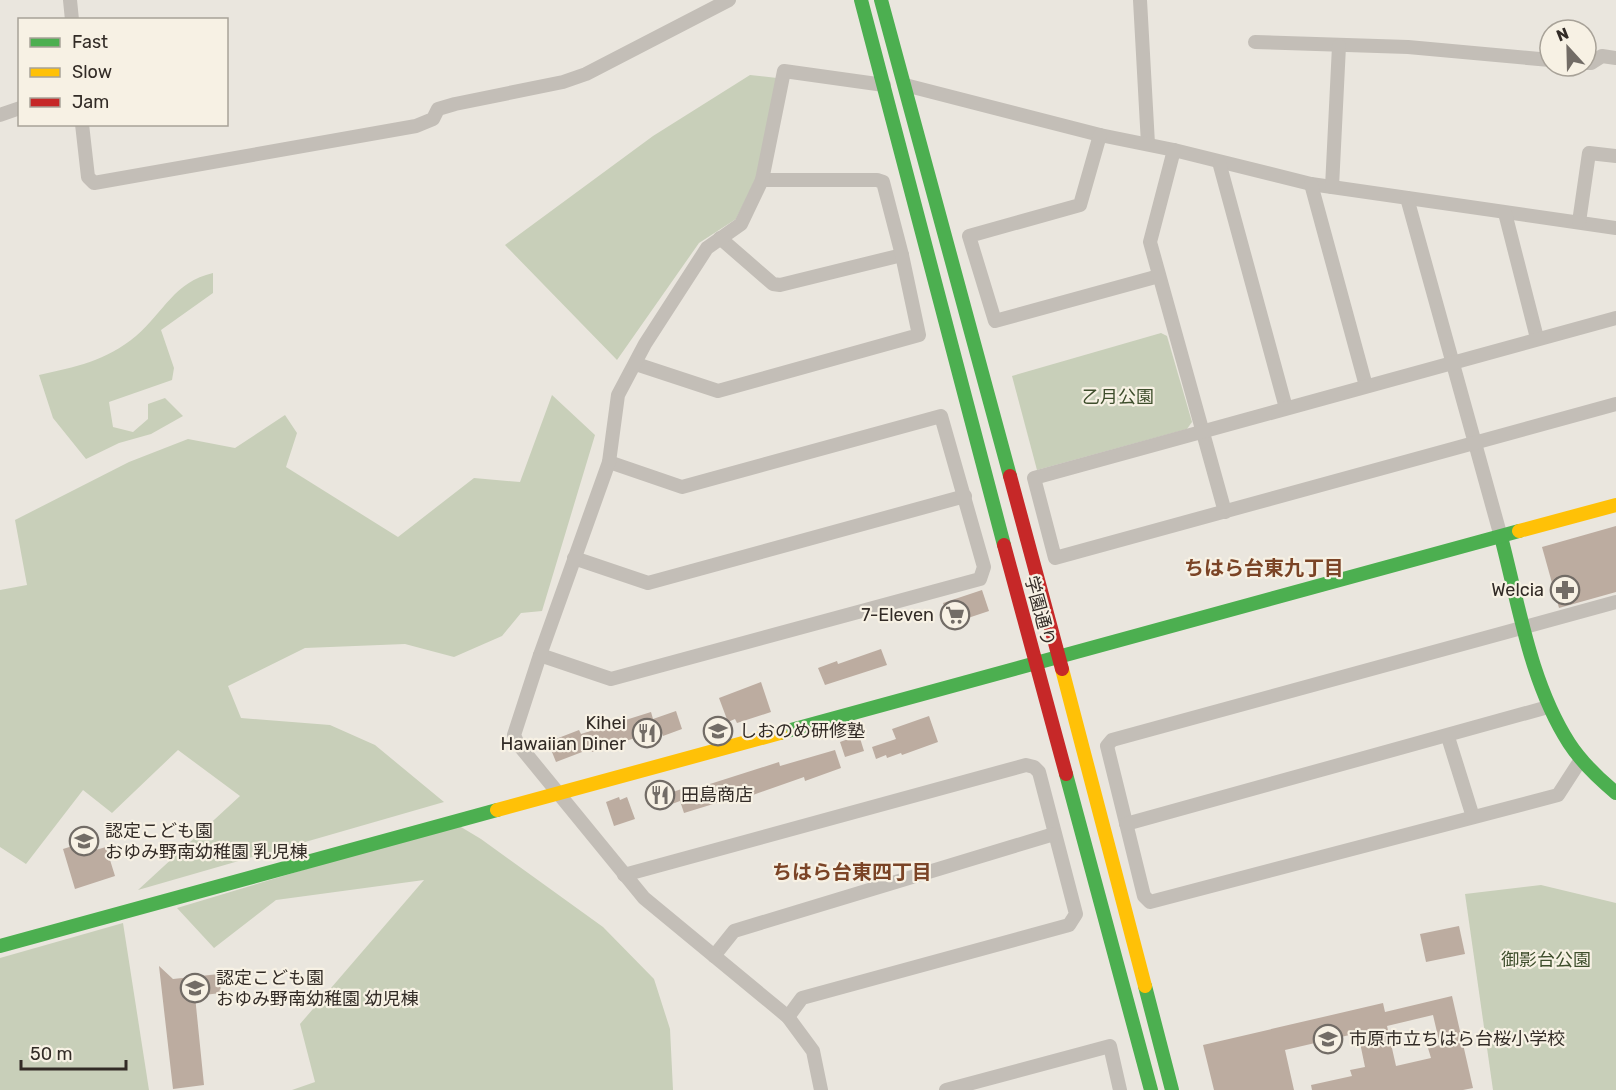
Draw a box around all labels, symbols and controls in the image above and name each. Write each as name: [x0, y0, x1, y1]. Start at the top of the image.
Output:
legend: [18, 18, 228, 126]
north arrow: [1538, 18, 1598, 78]
text: N: [1554, 24, 1571, 46]
text: Fast: [72, 31, 108, 53]
text: Slow: [72, 61, 112, 83]
text: Jam: [72, 91, 109, 113]
park label: 乙月公園: [1082, 386, 1154, 408]
district label: ちはら台東九丁目: [1184, 556, 1344, 580]
street label: 学園通り: [1020, 573, 1060, 649]
pharmacy icon: Welcia: [1549, 574, 1581, 606]
place label: Welcia: [1491, 579, 1544, 601]
supermarket icon: 7-Eleven: [939, 599, 971, 631]
place label: 7-Eleven: [861, 604, 934, 626]
place label: Kihei Hawaiian Diner: [501, 712, 626, 755]
school or university icon: しおのめ研修塾: [702, 715, 734, 747]
restaurant icon: Kihei Hawaiian Diner: [631, 717, 663, 749]
place label: しおのめ研修塾: [739, 720, 865, 742]
restaurant icon: 田島商店: [644, 779, 676, 811]
place label: 田島商店: [681, 784, 753, 806]
place label: 認定こども園 おゆみ野南幼稚園 乳児棟: [105, 820, 307, 863]
school or university icon: 認定こども園 おゆみ野南幼稚園 乳児棟: [68, 825, 100, 857]
district label: ちはら台東四丁目: [772, 860, 932, 884]
park label: 御影台公園: [1501, 949, 1591, 971]
place label: 認定こども園 おゆみ野南幼稚園 幼児棟: [216, 967, 418, 1010]
school or university icon: 認定こども園 おゆみ野南幼稚園 幼児棟: [179, 972, 211, 1004]
school or university icon: 市原市立ちはら台桜小学校: [1312, 1023, 1344, 1055]
place label: 市原市立ちはら台桜小学校: [1349, 1028, 1565, 1050]
scale bar: [21, 1033, 126, 1071]
text: 50 m: [30, 1043, 73, 1065]

